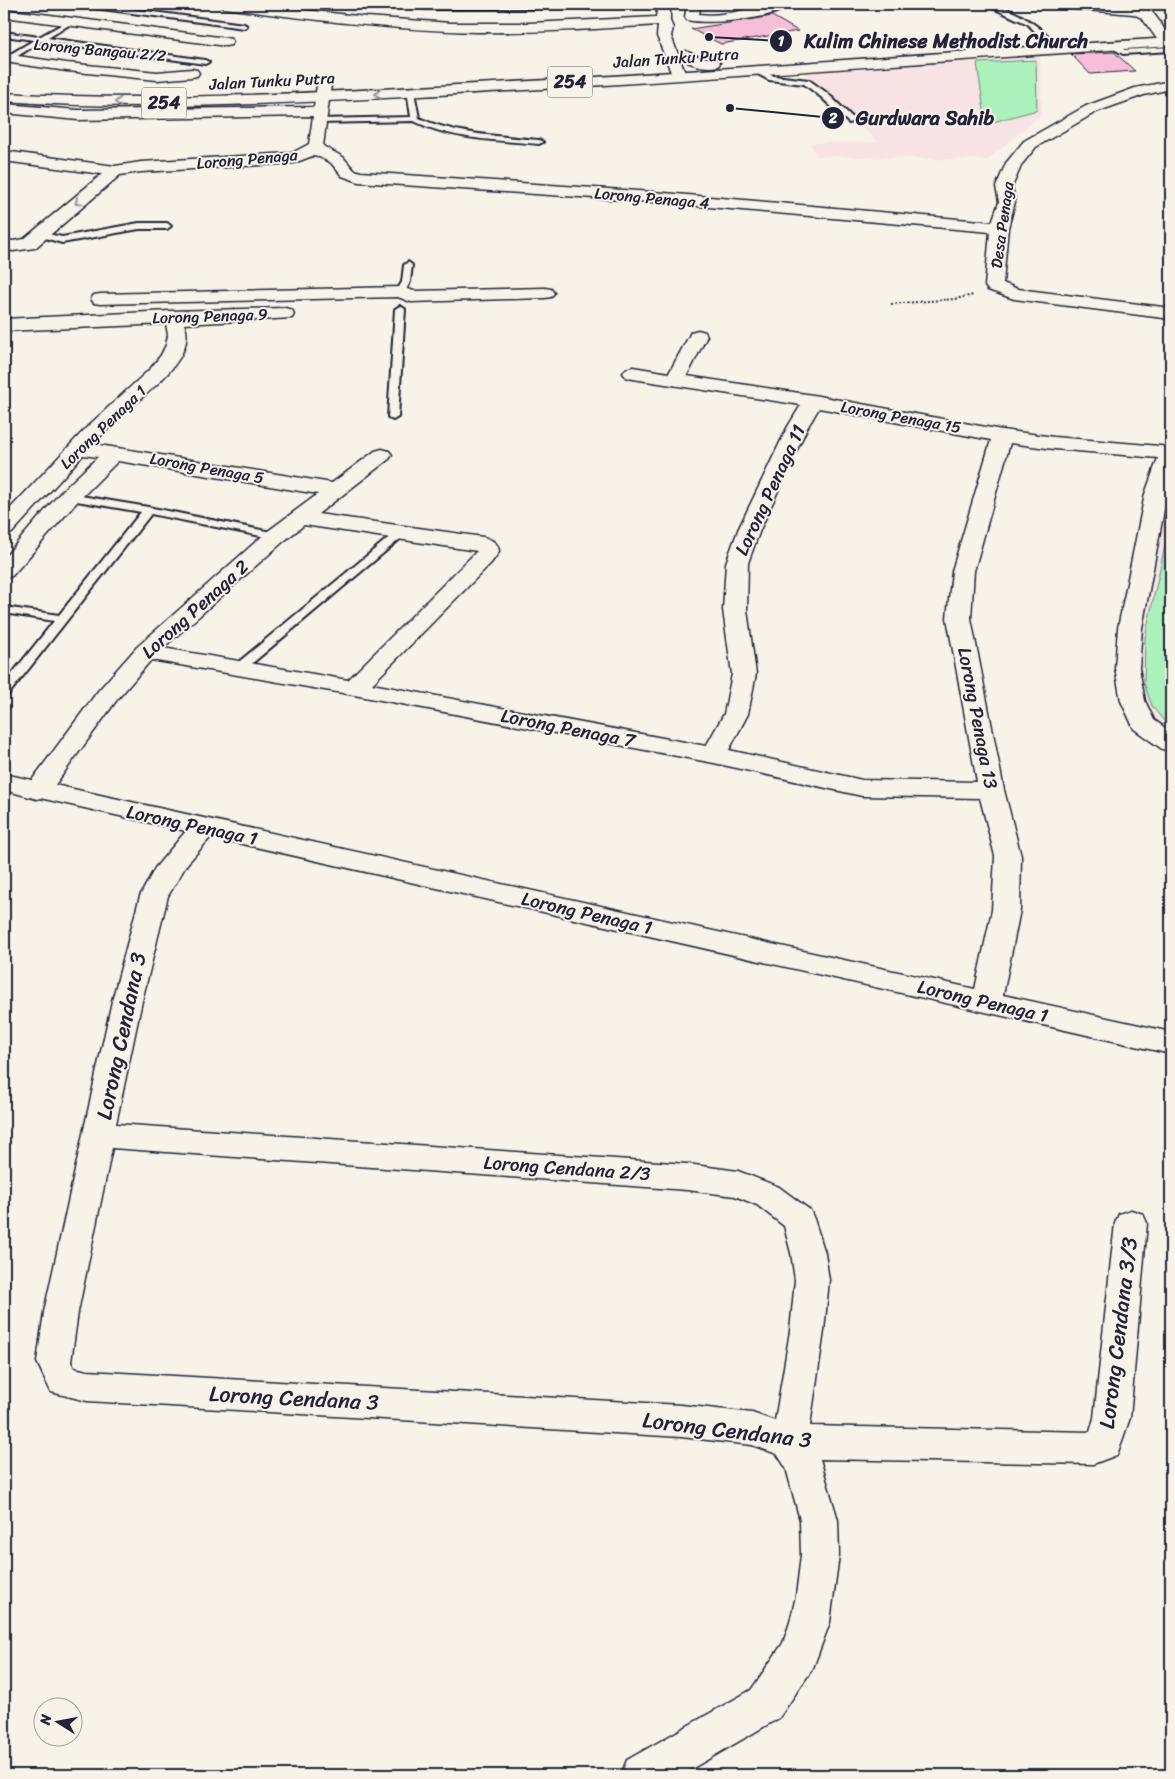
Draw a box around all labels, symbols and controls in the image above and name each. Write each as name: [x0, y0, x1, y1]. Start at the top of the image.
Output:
callout: Kulim Chinese Methodist Church: [768, 24, 1098, 59]
text: Kulim Chinese Methodist Church: [803, 24, 1089, 59]
text: 1: [778, 28, 785, 54]
street label: Lorong Bangau 2/2: [32, 30, 168, 70]
street label: Jalan Tunku Putra: [611, 39, 740, 77]
street label: Jalan Tunku Putra: [207, 63, 336, 99]
road number: 254: [548, 66, 592, 98]
road number: 254: [142, 88, 186, 119]
one-way arrow: [374, 89, 382, 99]
one-way arrow: [113, 97, 121, 107]
callout: Gurdwara Sahib: [821, 100, 1004, 135]
text: Gurdwara Sahib: [855, 101, 995, 136]
text: 2: [828, 105, 838, 131]
street label: Lorong Penaga: [195, 140, 300, 178]
street label: Lorong Penaga 4: [593, 179, 711, 217]
street label: Desa Penaga: [982, 179, 1023, 270]
one-way arrow: [74, 197, 83, 206]
street label: Lorong Penaga 9: [152, 299, 268, 333]
street label: Lorong Penaga 1: [53, 377, 154, 476]
street label: Lorong Penaga 15: [838, 392, 964, 442]
street label: Lorong Penaga 11: [725, 419, 815, 561]
street label: Lorong Penaga 5: [148, 444, 266, 492]
street label: Lorong Penaga 2: [133, 551, 257, 667]
street label: Lorong Penaga 13: [948, 644, 1008, 792]
street label: Lorong Penaga 7: [498, 699, 639, 757]
street label: Lorong Penaga 1: [123, 795, 261, 855]
street label: Lorong Penaga 1: [518, 882, 656, 944]
street label: Lorong Cendana 3: [84, 949, 158, 1123]
street label: Lorong Penaga 1: [914, 970, 1052, 1032]
street label: Lorong Cendana 2/3: [483, 1146, 652, 1190]
street label: Lorong Cendana 3/3: [1087, 1235, 1149, 1431]
street label: Lorong Cendana 3: [208, 1374, 380, 1422]
street label: Lorong Cendana 3: [640, 1400, 814, 1460]
north arrow: [32, 1696, 82, 1746]
text: N: [32, 1712, 59, 1728]

